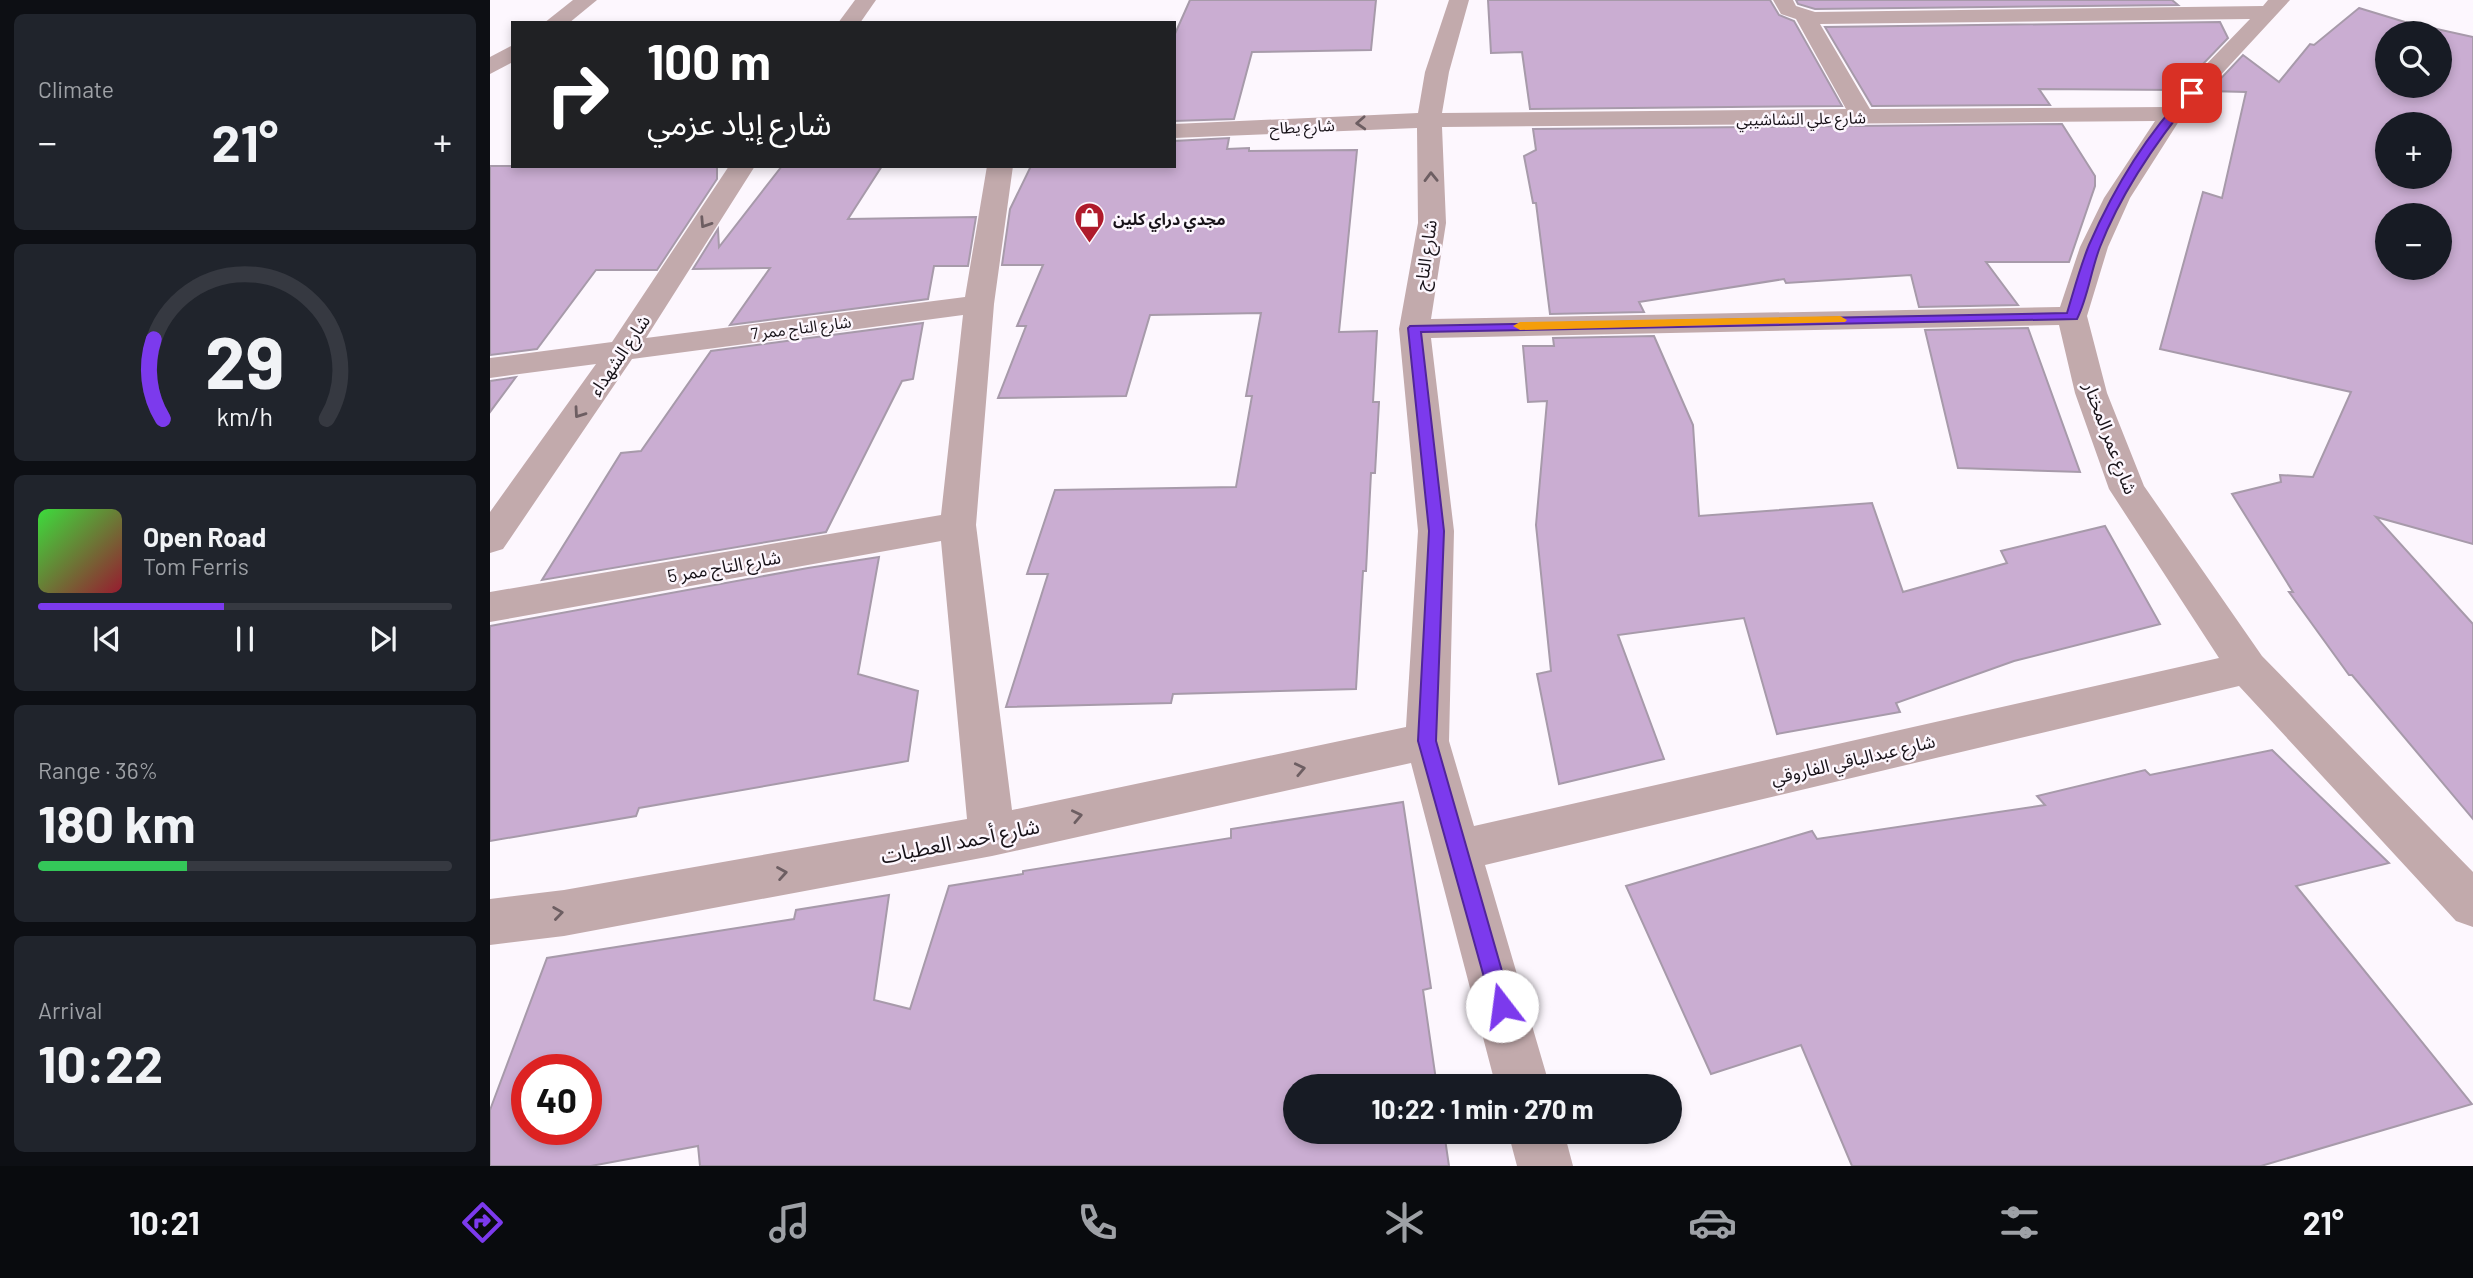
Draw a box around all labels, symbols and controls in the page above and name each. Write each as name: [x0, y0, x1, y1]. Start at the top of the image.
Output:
map controls: [2375, 21, 2452, 280]
button: search: [2375, 21, 2452, 98]
text: 100 m: [647, 31, 771, 90]
icon: right: [532, 49, 623, 140]
pin: [2162, 63, 2222, 123]
icon: arrive: [2173, 74, 2211, 112]
text: Climate: [38, 75, 114, 103]
text: شارع إياد عزمي: [647, 103, 832, 141]
street label: شارع علي النشاشيبي: [1736, 107, 1866, 133]
text: 21°: [212, 110, 278, 172]
button: +: [2375, 112, 2452, 189]
street label: شارع يطاح: [1269, 115, 1335, 141]
one-way arrow: [1356, 116, 1367, 131]
text: −: [38, 118, 57, 164]
text: +: [433, 118, 452, 164]
one-way arrow: [1423, 171, 1438, 182]
shop icon: مجدي دراي كلين: [1073, 201, 1107, 245]
button: −: [2375, 203, 2452, 280]
place label: مجدي دراي كلين: [1113, 209, 1226, 232]
one-way arrow: [700, 216, 713, 229]
street label: شارع التاج: [1409, 218, 1445, 292]
street label: شارع الشهداء: [584, 310, 658, 402]
street label: شارع التاج ممر 7: [750, 311, 853, 347]
text: 29: [205, 316, 285, 404]
street label: شارع عمر المختار: [2075, 378, 2142, 499]
text: km/h: [217, 400, 273, 430]
one-way arrow: [575, 405, 587, 418]
text: Open Road: [143, 521, 266, 552]
street label: شارع التاج ممر 5: [666, 545, 783, 591]
text: Tom Ferris: [143, 552, 249, 580]
icon: previous: [88, 620, 126, 658]
icon: pause: [226, 620, 264, 658]
icon: next: [364, 620, 402, 658]
street label: شارع عبدالباقي الفاروقي: [1769, 729, 1938, 792]
text: Range · 36%: [38, 756, 158, 784]
one-way arrow: [1294, 762, 1306, 777]
text: 180 km: [38, 791, 196, 853]
one-way arrow: [1071, 810, 1083, 825]
street label: شارع أحمد العطيات: [879, 812, 1042, 872]
one-way arrow: [776, 866, 788, 881]
one-way arrow: [552, 906, 564, 921]
position arrow: [1465, 969, 1539, 1043]
text: Arrival: [38, 996, 102, 1024]
text: 10:22: [38, 1031, 163, 1093]
speed limit sign: 40: [511, 1054, 602, 1145]
text: 10:22 · 1 min · 270 m: [1372, 1093, 1593, 1124]
icon: directions: [458, 1198, 507, 1247]
icon: music: [765, 1198, 814, 1247]
icon: phone: [1073, 1198, 1122, 1247]
icon: climate: [1380, 1198, 1429, 1247]
icon: car: [1688, 1198, 1737, 1247]
icon: filters: [1995, 1198, 2044, 1247]
text: 10:21: [129, 1203, 200, 1241]
text: 21°: [2303, 1203, 2344, 1241]

